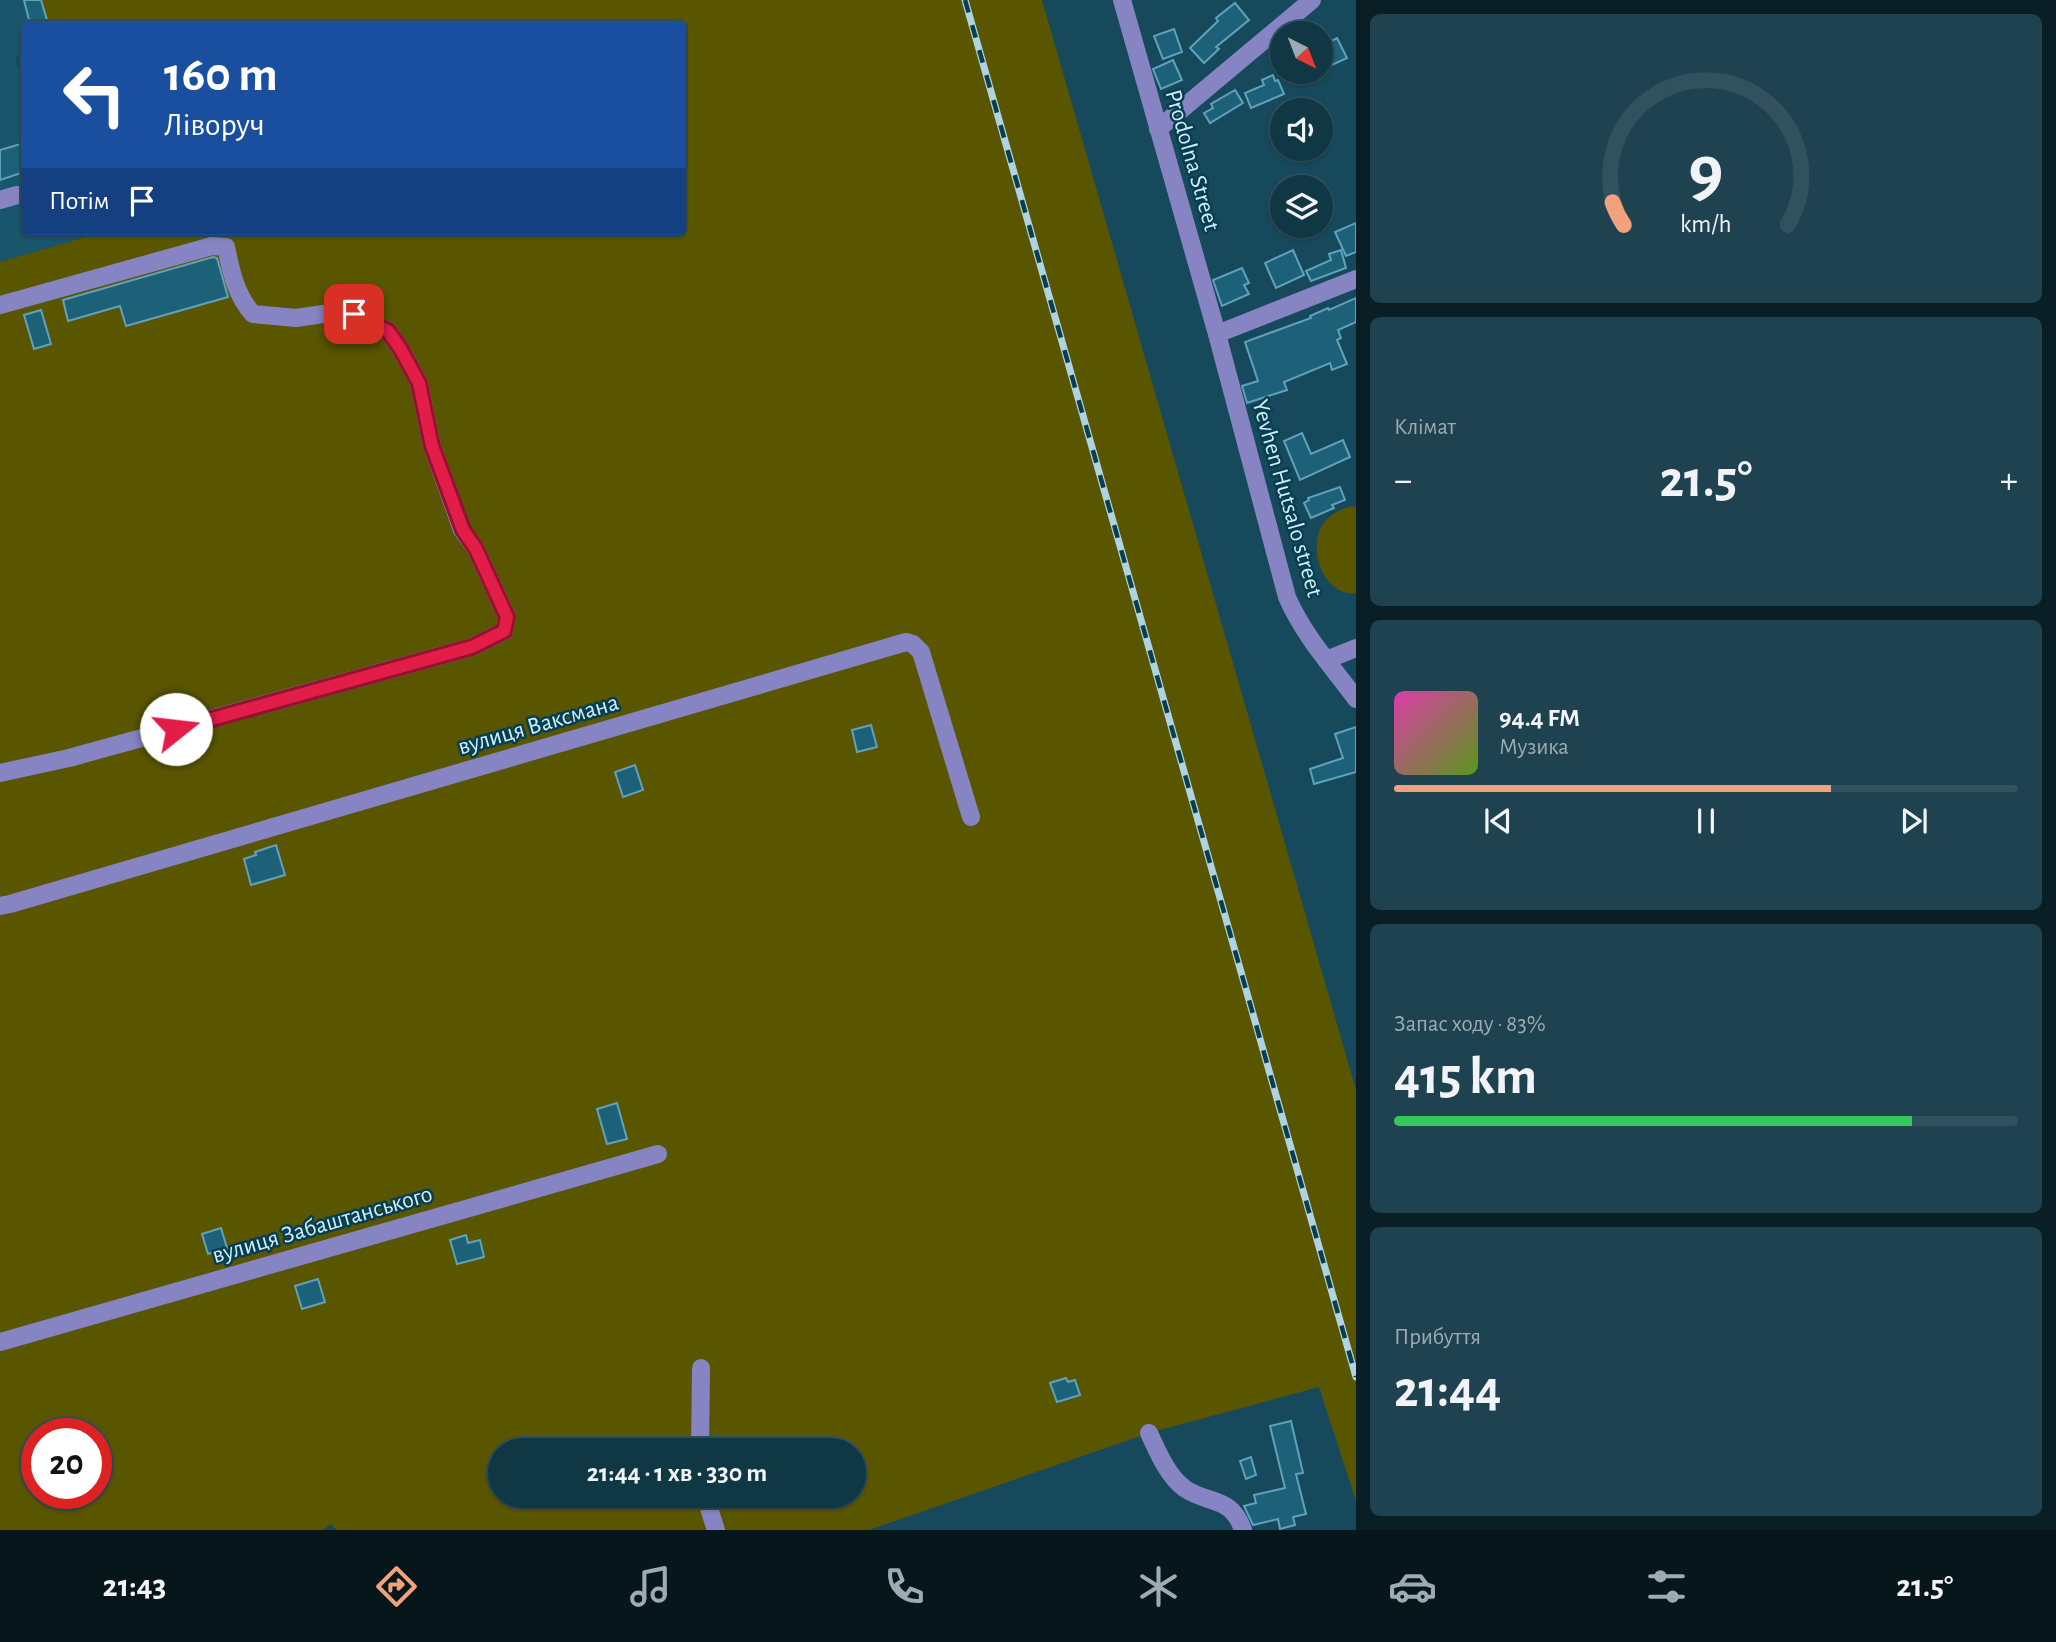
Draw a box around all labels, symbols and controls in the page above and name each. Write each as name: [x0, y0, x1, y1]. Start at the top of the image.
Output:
north arrow: [1270, 21, 1334, 84]
map controls: [1270, 21, 1333, 238]
icon: left: [49, 49, 140, 140]
text: 160 m: [164, 51, 278, 100]
street label: Prodolna Street: [1160, 87, 1224, 234]
button: sound: [1270, 98, 1333, 161]
text: Ліворуч: [164, 109, 265, 141]
text: 9: [1688, 137, 1724, 210]
button: layers: [1270, 175, 1333, 238]
icon: arrive: [123, 182, 161, 220]
text: Потім: [49, 188, 109, 214]
text: km/h: [1680, 211, 1732, 236]
pin: [324, 284, 384, 344]
icon: arrive: [335, 295, 373, 333]
street label: Yevhen Hutsalo street: [1247, 397, 1327, 600]
text: Клімат: [1394, 416, 1456, 439]
text: 21.5°: [1660, 454, 1752, 506]
text: −: [1394, 462, 1412, 500]
text: +: [2000, 462, 2018, 500]
street label: вулиця Ваксмана: [455, 691, 621, 759]
position arrow: [139, 692, 213, 766]
text: 94.4 FM: [1499, 705, 1580, 731]
text: Музика: [1499, 736, 1569, 759]
icon: previous: [1479, 802, 1517, 840]
icon: pause: [1687, 802, 1725, 840]
icon: next: [1895, 802, 1933, 840]
text: Запас ходу · 83%: [1394, 1013, 1546, 1036]
text: 415 km: [1394, 1051, 1537, 1103]
street label: вулиця Забаштанського: [210, 1182, 435, 1268]
text: Прибуття: [1394, 1326, 1481, 1349]
text: 21:44: [1394, 1364, 1501, 1416]
speed limit sign: 20: [21, 1418, 112, 1509]
text: 21:44 · 1 хв · 330 m: [587, 1460, 767, 1486]
icon: directions: [372, 1562, 421, 1611]
icon: music: [626, 1562, 675, 1611]
icon: phone: [880, 1562, 929, 1611]
icon: climate: [1134, 1562, 1183, 1611]
icon: car: [1388, 1562, 1437, 1611]
icon: filters: [1642, 1562, 1691, 1611]
text: 21:43: [103, 1570, 166, 1602]
text: 21.5°: [1896, 1570, 1953, 1602]

